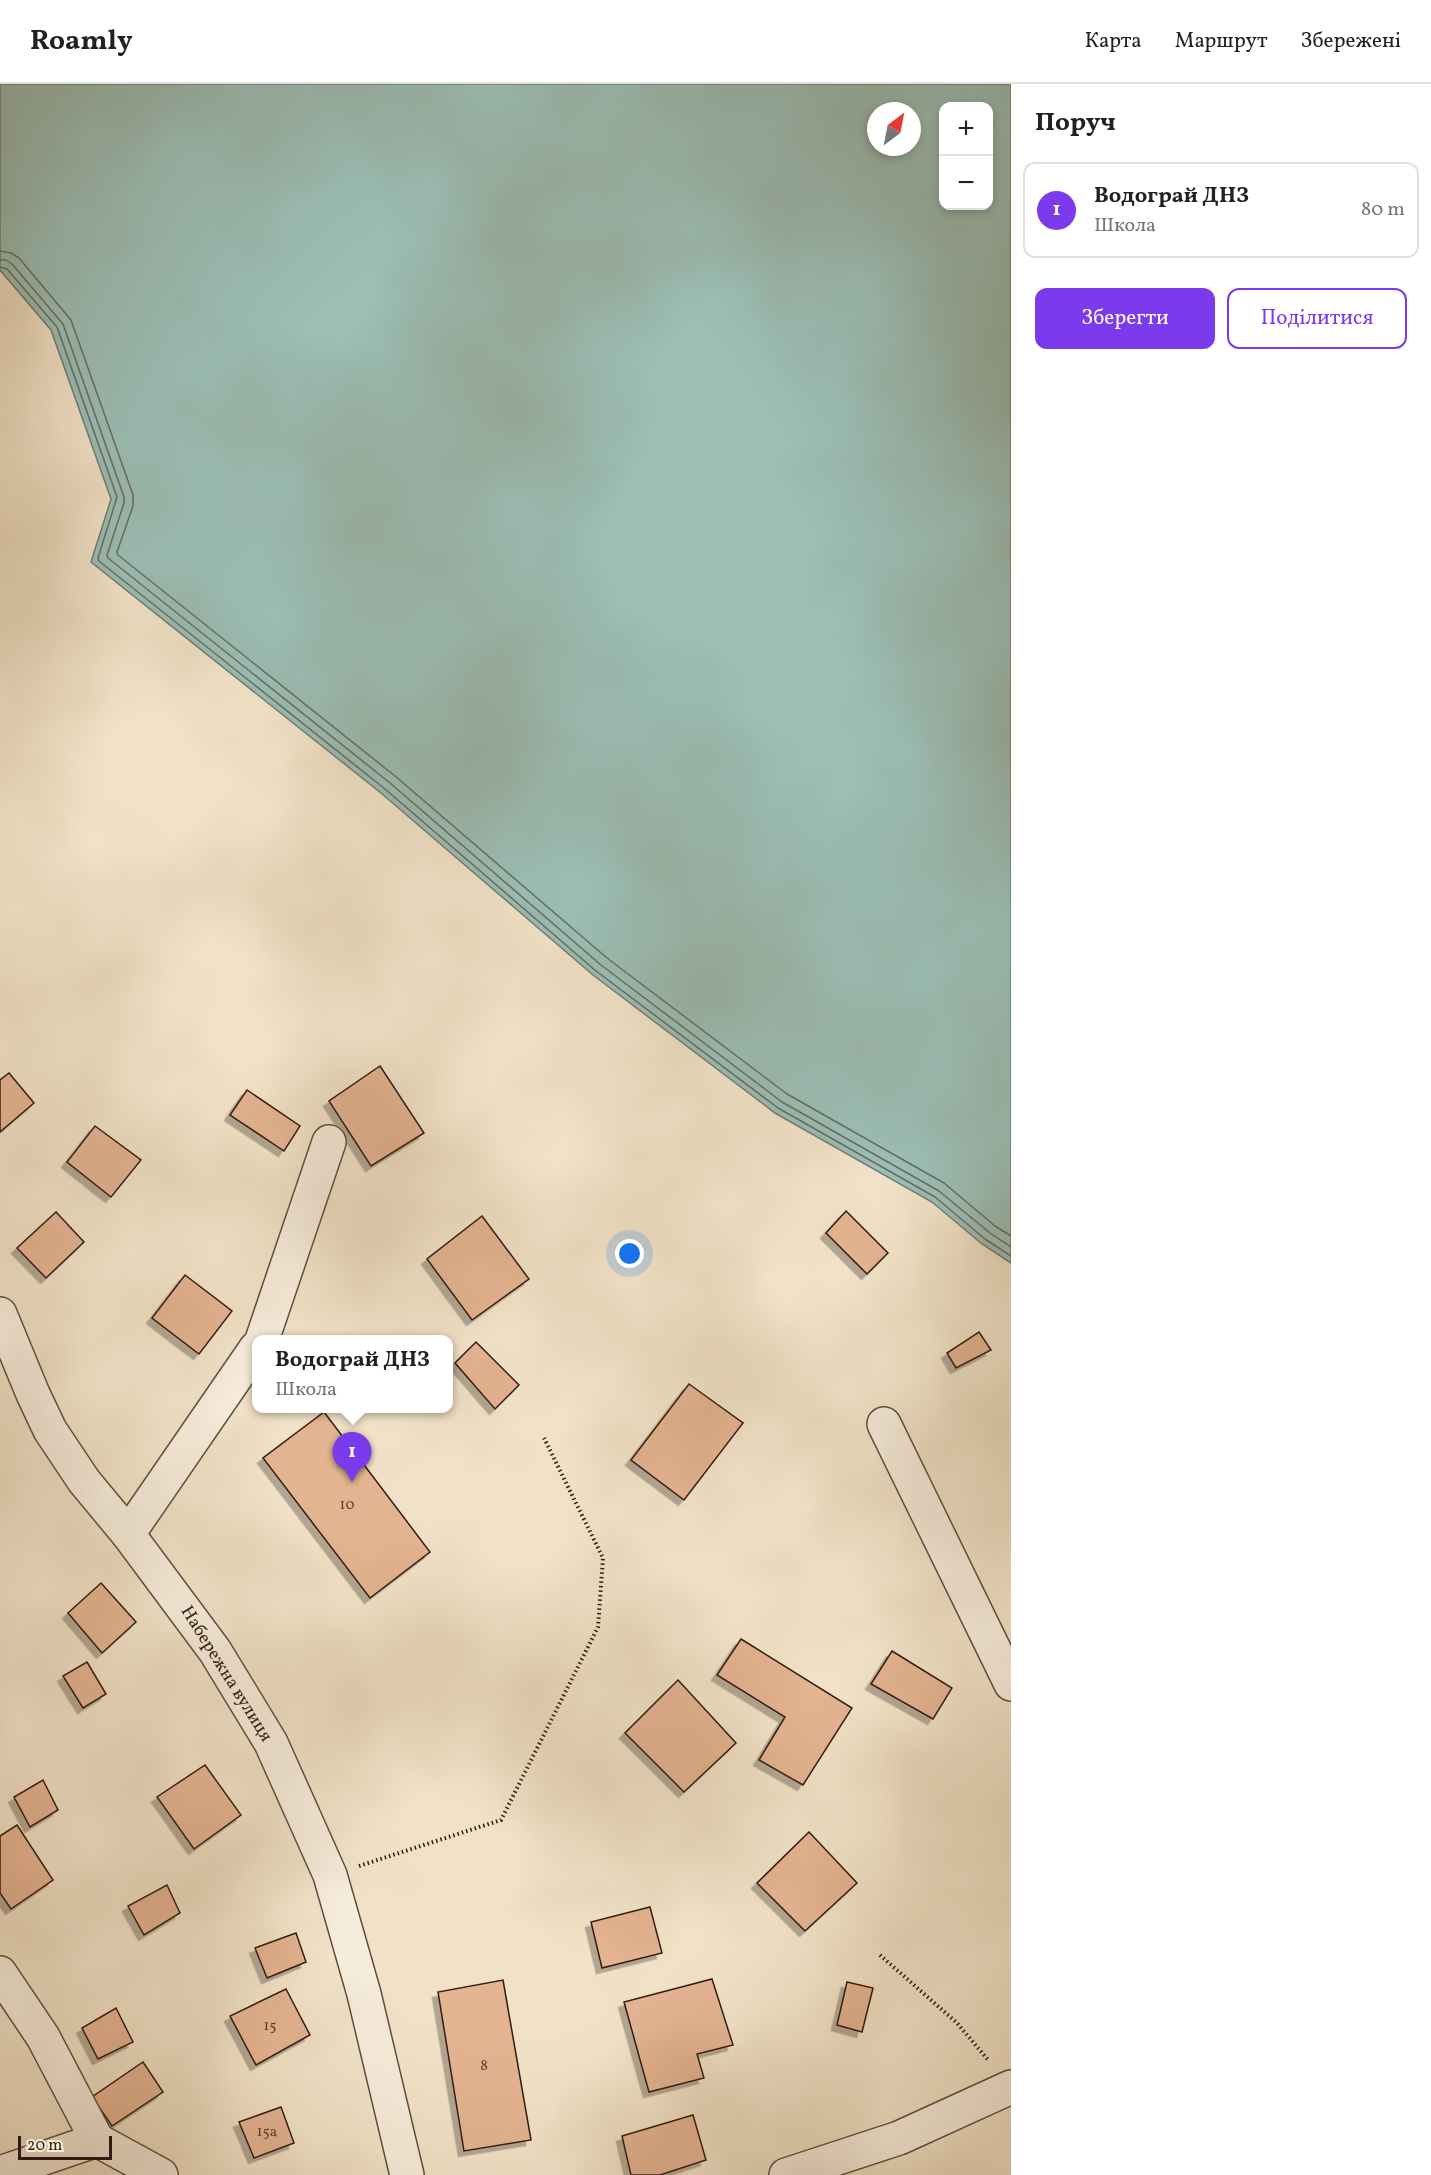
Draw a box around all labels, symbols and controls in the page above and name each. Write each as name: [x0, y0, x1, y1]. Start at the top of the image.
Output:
text: Roamly: [30, 22, 133, 61]
text: Карта: [1085, 27, 1142, 56]
text: Маршрут: [1175, 27, 1268, 56]
text: Збережені: [1301, 27, 1401, 56]
north arrow: [867, 102, 921, 156]
map controls: [939, 102, 993, 210]
button: +: [939, 102, 993, 156]
text: Поруч: [1035, 105, 1116, 141]
button: −: [939, 156, 993, 210]
text: Водограй ДНЗ: [1094, 181, 1249, 212]
text: 1: [1052, 196, 1061, 224]
text: 80 m: [1361, 196, 1405, 224]
text: Школа: [1094, 212, 1156, 240]
button: Зберегти: [1035, 288, 1215, 349]
button: Поділитися: [1227, 288, 1407, 349]
your location: [615, 1239, 644, 1268]
popup: [252, 1335, 453, 1413]
text: Водограй ДНЗ: [275, 1345, 430, 1376]
text: Школа: [275, 1376, 337, 1404]
pin: 1: [332, 1432, 372, 1482]
house number: 10: [340, 1495, 354, 1516]
street label: Набережна вулиця: [174, 1601, 278, 1747]
house number: 15: [263, 2016, 277, 2037]
house number: 8: [480, 2056, 488, 2077]
house number: 15а: [257, 2122, 277, 2143]
scale bar: [18, 2133, 112, 2160]
text: 20 m: [27, 2135, 62, 2157]

